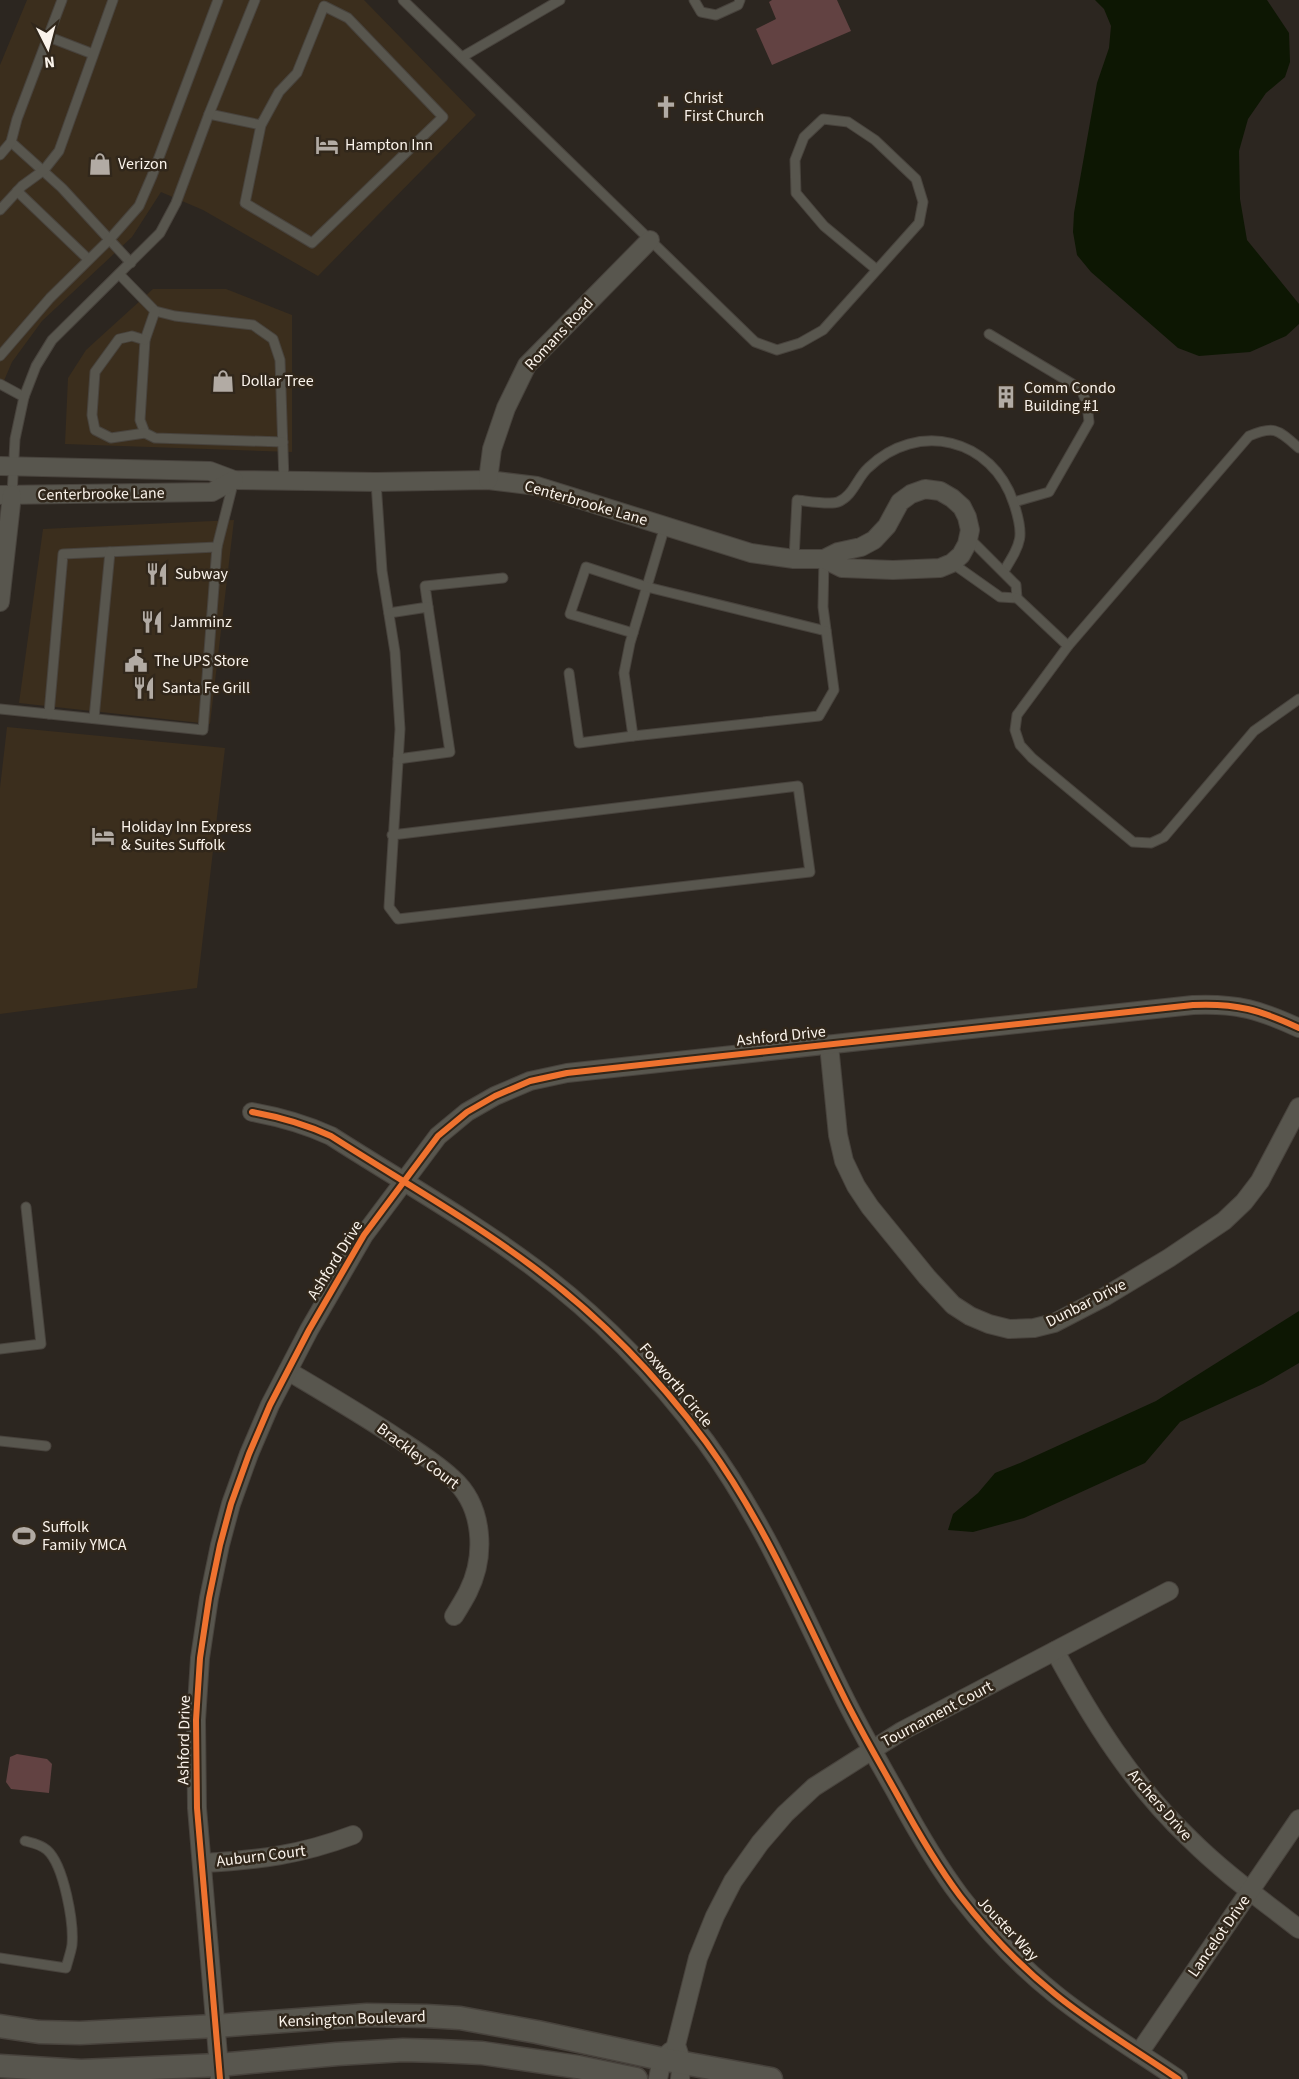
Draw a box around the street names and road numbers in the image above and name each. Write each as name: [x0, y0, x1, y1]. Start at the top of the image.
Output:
street label: Romans Road: [520, 293, 598, 375]
street label: Centerbrooke Lane: [522, 475, 650, 531]
street label: Centerbrooke Lane: [37, 482, 165, 506]
street label: Ashford Drive: [735, 1020, 827, 1052]
street label: Ashford Drive: [302, 1216, 368, 1304]
street label: Dunbar Drive: [1042, 1273, 1130, 1333]
street label: Foxworth Circle: [634, 1338, 718, 1432]
street label: Brackley Court: [372, 1418, 464, 1495]
street label: Tournament Court: [877, 1675, 997, 1753]
street label: Ashford Drive: [172, 1695, 196, 1785]
street label: Archers Drive: [1123, 1765, 1197, 1846]
street label: Auburn Court: [215, 1840, 307, 1872]
street label: Lancelot Drive: [1183, 1891, 1255, 1981]
street label: Jouster Way: [972, 1892, 1044, 1967]
street label: Kensington Boulevard: [278, 2005, 426, 2033]

